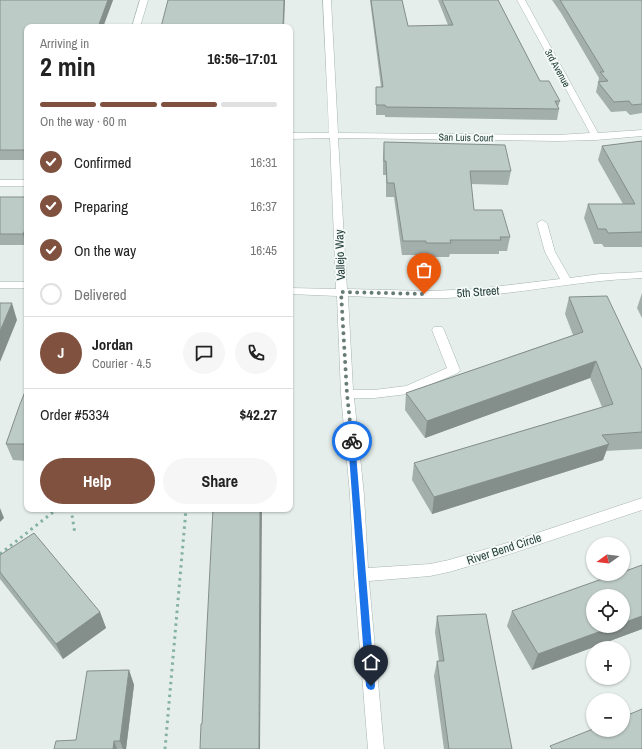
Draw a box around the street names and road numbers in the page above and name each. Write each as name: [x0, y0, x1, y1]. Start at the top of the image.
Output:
street label: 3rd Avenue: [542, 47, 573, 90]
street label: San Luis Court: [439, 131, 494, 144]
street label: Vallejo Way: [331, 229, 349, 281]
street label: 5th Street: [456, 283, 500, 301]
street label: River Bend Circle: [465, 529, 543, 569]

